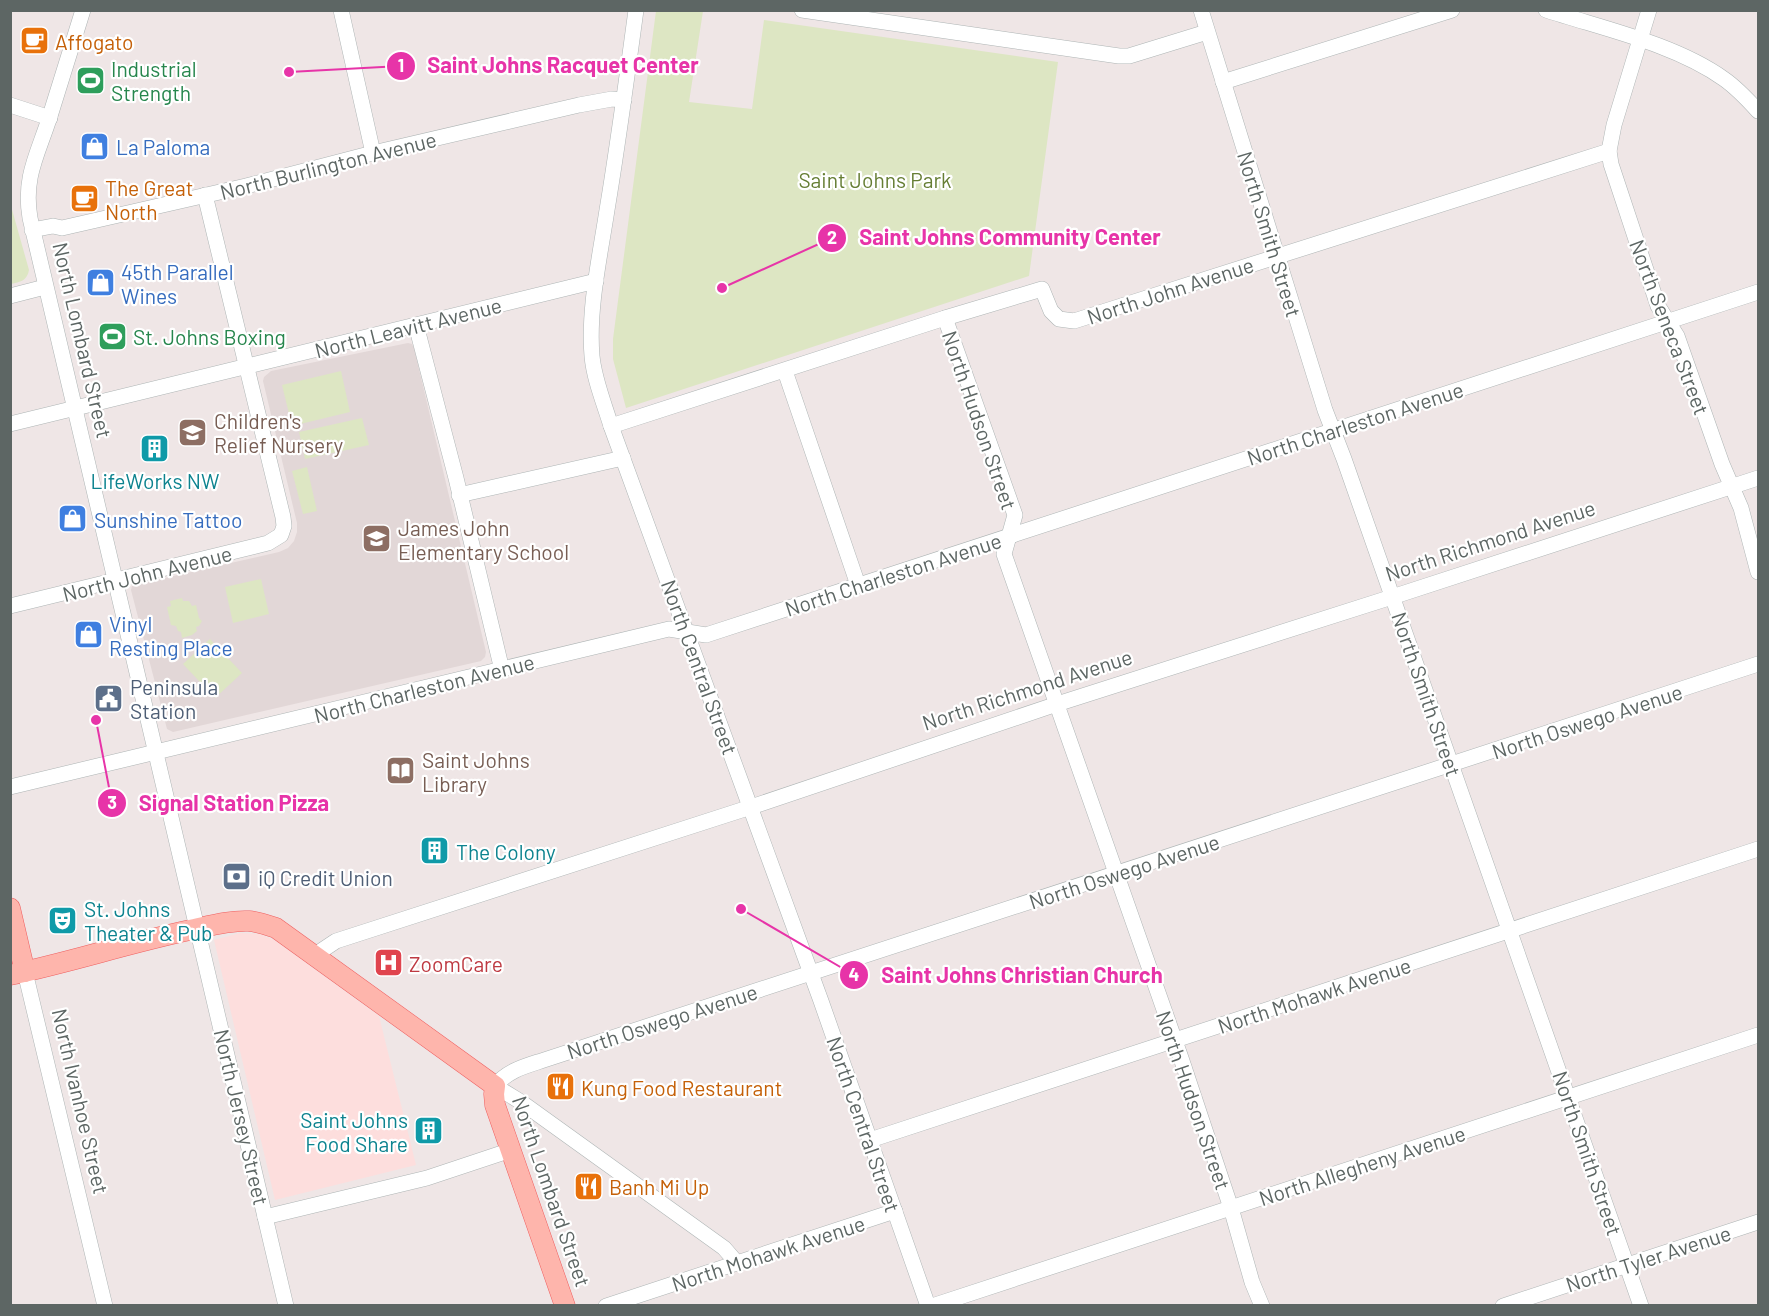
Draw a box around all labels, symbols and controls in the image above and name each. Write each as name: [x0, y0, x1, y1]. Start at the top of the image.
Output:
cafe icon: Affogato: [18, 25, 50, 57]
place label: Affogato: [55, 29, 134, 54]
callout: Saint Johns Racquet Center: [386, 46, 711, 86]
text: Saint Johns Racquet Center: [427, 51, 699, 77]
text: 1: [398, 54, 404, 76]
place label: Industrial Strength: [111, 56, 197, 105]
sports icon: Industrial Strength: [74, 64, 106, 96]
street label: North Burlington Avenue: [217, 126, 439, 204]
shop icon: La Paloma: [79, 130, 111, 162]
place label: La Paloma: [116, 134, 210, 159]
street label: North Smith Street: [1233, 148, 1307, 320]
park label: Saint Johns Park: [798, 167, 952, 192]
place label: The Great North: [105, 175, 193, 224]
cafe icon: The Great North: [68, 183, 100, 215]
callout: Saint Johns Community Center: [817, 218, 1173, 258]
text: Saint Johns Community Center: [859, 223, 1161, 249]
text: 2: [827, 226, 837, 248]
street label: North Seneca Street: [1625, 236, 1715, 418]
street label: North Lombard Street: [48, 240, 118, 440]
street label: North John Avenue: [1083, 251, 1257, 329]
place label: 45th Parallel Wines: [121, 259, 234, 308]
shop icon: 45th Parallel Wines: [84, 267, 116, 299]
street label: North Leavitt Avenue: [312, 292, 504, 362]
sports icon: St. Johns Boxing: [96, 320, 128, 352]
place label: St. Johns Boxing: [133, 324, 286, 349]
street label: North Hudson Street: [938, 327, 1022, 513]
street label: North Charleston Avenue: [1244, 376, 1466, 470]
place label: Children's Relief Nursery: [214, 408, 343, 457]
school or university icon: Children's Relief Nursery: [177, 416, 209, 448]
building icon: LifeWorks NW: [139, 433, 171, 465]
place label: LifeWorks NW: [91, 468, 219, 493]
street label: North Richmond Avenue: [1382, 494, 1598, 586]
shop icon: Sunshine Tattoo: [57, 503, 89, 535]
place label: Sunshine Tattoo: [94, 507, 242, 532]
place label: James John Elementary School: [398, 515, 569, 564]
school or university icon: James John Elementary School: [361, 523, 393, 555]
street label: North Charleston Avenue: [782, 527, 1004, 621]
street label: North John Avenue: [60, 540, 234, 606]
street label: North Central Street: [657, 576, 743, 758]
street label: North Smith Street: [1387, 609, 1467, 779]
place label: Vinyl Resting Place: [109, 611, 233, 660]
shop icon: Vinyl Resting Place: [72, 619, 104, 651]
street label: North Richmond Avenue: [919, 643, 1135, 735]
street label: North Charleston Avenue: [311, 649, 537, 727]
place label: Peninsula Station: [130, 674, 218, 723]
street label: North Oswego Avenue: [1489, 678, 1685, 764]
public building icon: Peninsula Station: [93, 682, 125, 714]
place label: Saint Johns Library: [422, 747, 530, 796]
library icon: Saint Johns Library: [385, 755, 417, 787]
callout: Signal Station Pizza: [97, 783, 341, 823]
text: Signal Station Pizza: [139, 789, 329, 815]
text: 3: [107, 791, 117, 813]
street label: North Oswego Avenue: [1026, 828, 1222, 914]
building icon: The Colony: [419, 835, 451, 867]
place label: The Colony: [456, 839, 556, 864]
bank icon: iQ Credit Union: [221, 861, 253, 893]
place label: iQ Credit Union: [258, 865, 393, 890]
place label: St. Johns Theater & Pub: [84, 896, 212, 945]
theatre icon: St. Johns Theater & Pub: [47, 904, 79, 936]
hospital icon: ZoomCare: [372, 947, 404, 979]
place label: ZoomCare: [409, 951, 503, 976]
street label: North Mohawk Avenue: [1214, 952, 1414, 1038]
callout: Saint Johns Christian Church: [839, 955, 1175, 995]
text: Saint Johns Christian Church: [881, 961, 1163, 987]
text: 4: [849, 963, 860, 985]
street label: North Oswego Avenue: [564, 978, 760, 1064]
street label: North Ivanhoe Street: [48, 1006, 114, 1196]
street label: North Hudson Street: [1152, 1007, 1236, 1193]
street label: North Jersey Street: [210, 1027, 274, 1207]
street label: North Central Street: [822, 1033, 906, 1215]
street label: North Smith Street: [1548, 1068, 1628, 1238]
restaurant icon: Kung Food Restaurant: [544, 1071, 576, 1103]
place label: Kung Food Restaurant: [581, 1075, 782, 1100]
street label: North Lombard Street: [508, 1092, 596, 1290]
place label: Saint Johns Food Share: [300, 1107, 408, 1156]
building icon: Saint Johns Food Share: [413, 1115, 445, 1147]
street label: North Allegheny Avenue: [1256, 1120, 1468, 1210]
restaurant icon: Banh Mi Up: [572, 1170, 604, 1202]
place label: Banh Mi Up: [609, 1174, 709, 1199]
street label: North Mohawk Avenue: [668, 1210, 868, 1296]
street label: North Tyler Avenue: [1562, 1219, 1734, 1297]

